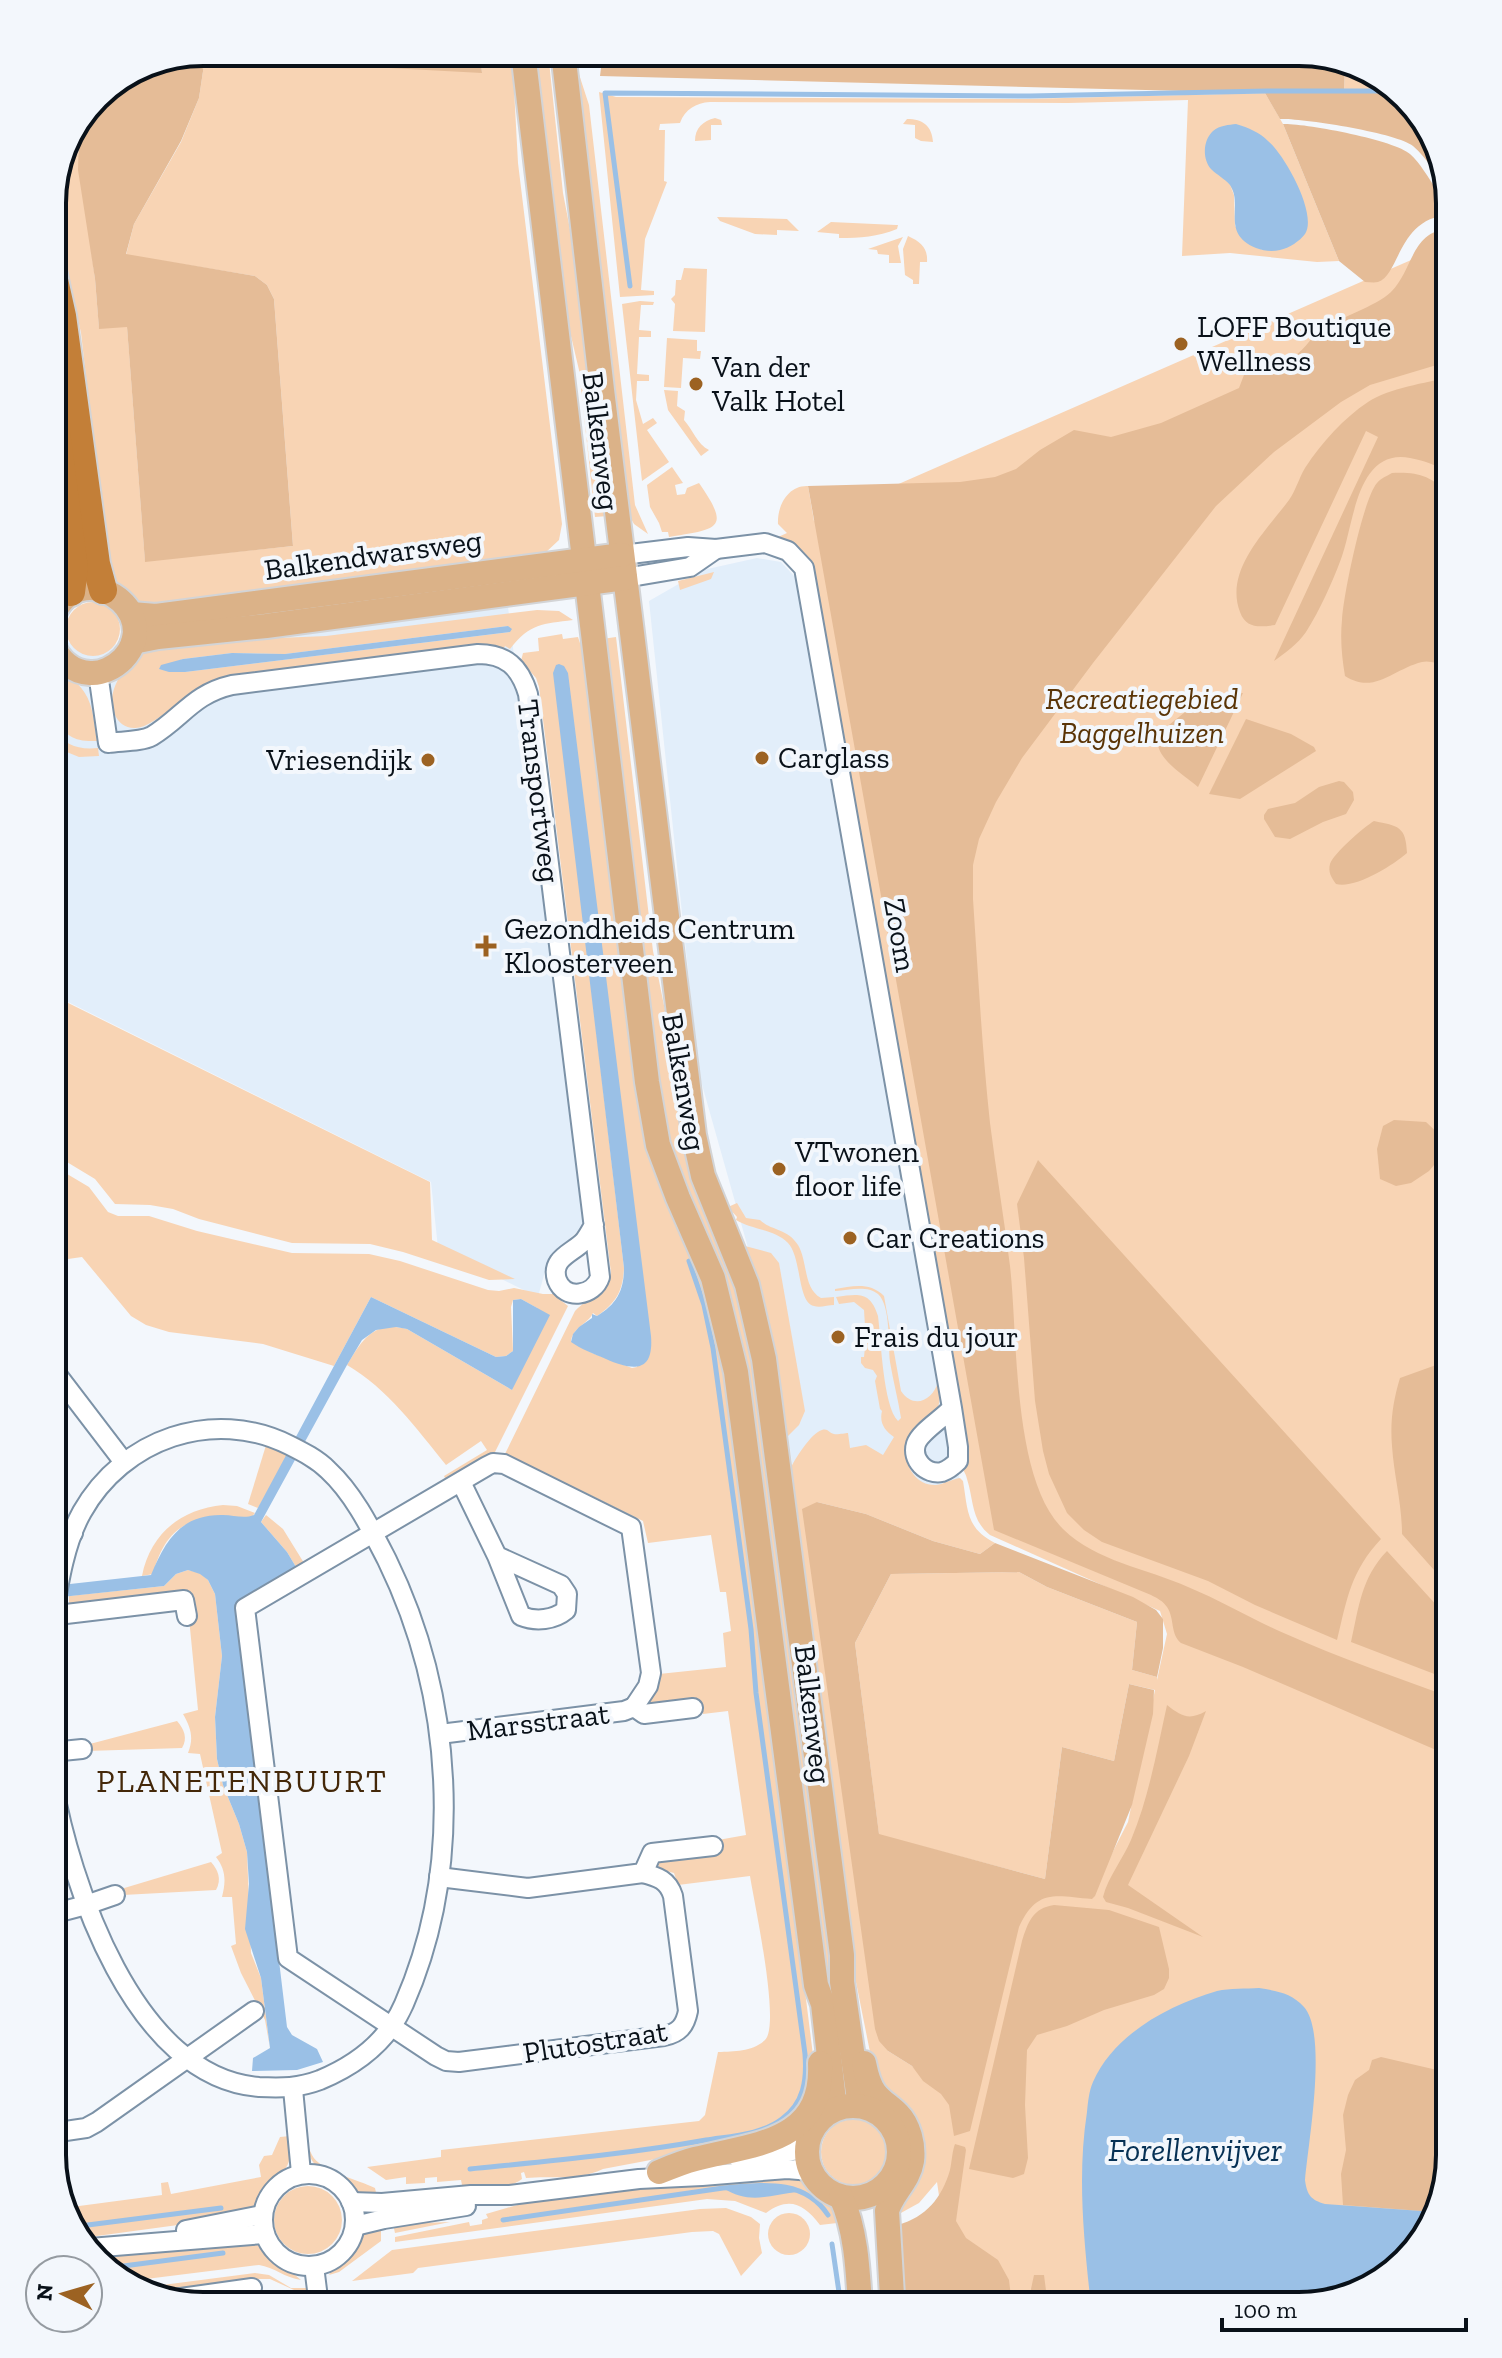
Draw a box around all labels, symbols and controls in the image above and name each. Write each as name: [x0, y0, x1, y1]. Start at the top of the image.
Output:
place label: LOFF Boutique Wellness: [1197, 309, 1391, 379]
marker: LOFF Boutique Wellness: [1172, 335, 1190, 353]
place label: Van der Valk Hotel: [711, 349, 845, 419]
street label: Balkenweg: [575, 370, 627, 512]
marker: Van der Valk Hotel: [687, 375, 705, 393]
street label: Balkendwarsweg: [262, 522, 484, 588]
park label: Recreatiegebied Baggelhuizen: [1045, 681, 1239, 751]
street label: Transportweg: [510, 697, 568, 885]
place label: Carglass: [778, 740, 890, 776]
place label: Vriesendijk: [265, 742, 412, 778]
marker: Carglass: [753, 749, 771, 767]
marker: Vriesendijk: [419, 751, 437, 769]
street label: Zoom: [876, 895, 924, 975]
place label: Gezondheids Centrum Kloosterveen: [504, 911, 795, 981]
marker: Gezondheids Centrum Kloosterveen: [475, 935, 497, 957]
street label: Balkenweg: [654, 1010, 714, 1154]
place label: VTwonen floor life: [794, 1134, 919, 1204]
marker: VTwonen floor life: [770, 1160, 788, 1178]
place label: Car Creations: [866, 1220, 1045, 1256]
marker: Car Creations: [841, 1229, 859, 1247]
place label: Frais du jour: [854, 1319, 1019, 1355]
marker: Frais du jour: [829, 1328, 847, 1346]
street label: Balkenweg: [787, 1643, 839, 1785]
street label: Marsstraat: [465, 1695, 611, 1749]
district label: PLANETENBUURT: [96, 1762, 388, 1800]
street label: Plutostraat: [520, 2013, 670, 2071]
water label: Forellenvijver: [1108, 2131, 1283, 2169]
north arrow: [24, 2254, 104, 2334]
scale bar: [1222, 2282, 1466, 2332]
text: N: [30, 2283, 59, 2302]
text: 100 m: [1234, 2295, 1297, 2324]

